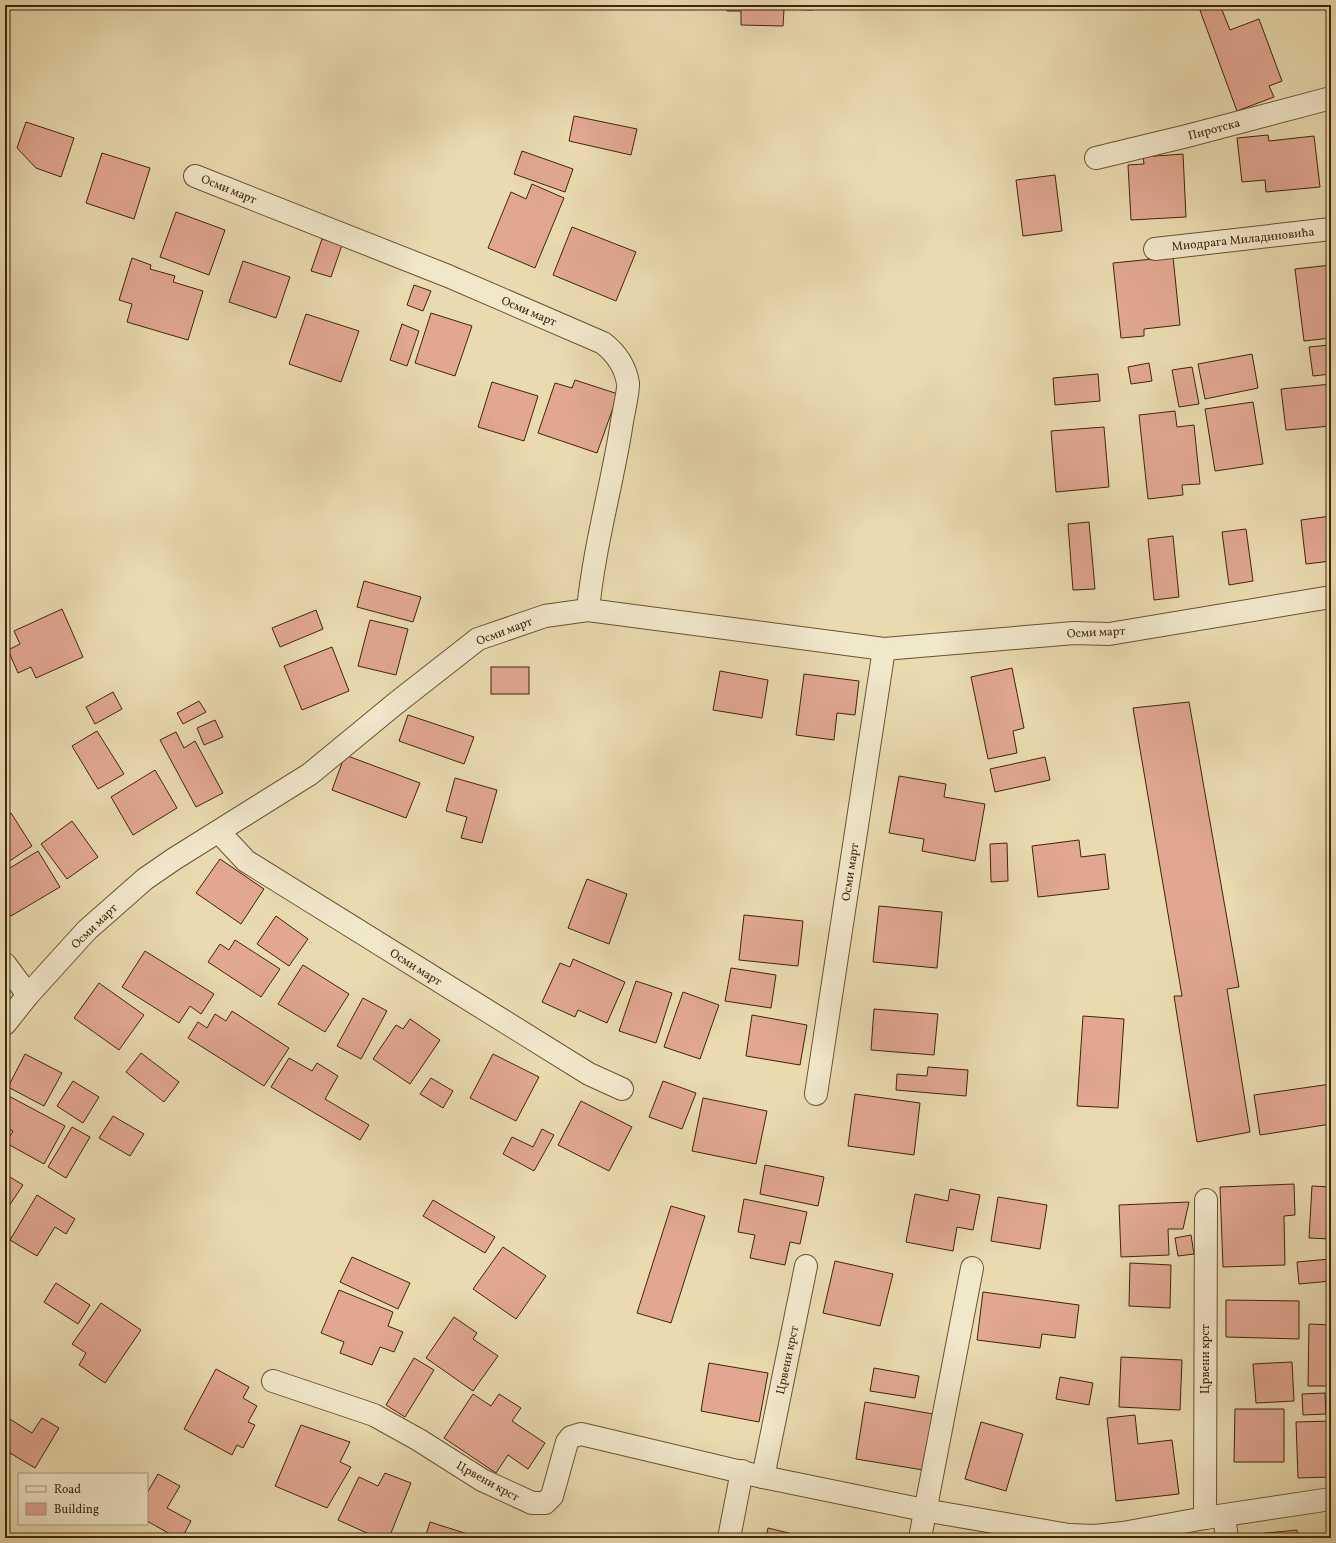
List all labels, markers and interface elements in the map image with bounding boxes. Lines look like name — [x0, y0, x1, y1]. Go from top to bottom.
street label: Пиротска — [1187, 115, 1242, 145]
street label: Осми март — [198, 172, 259, 208]
street label: Миодрага Миладиновића — [1171, 225, 1315, 255]
street label: Осми март — [498, 293, 559, 331]
street label: Осми март — [474, 614, 535, 650]
street label: Осми март — [1066, 623, 1126, 643]
street label: Осми март — [838, 842, 863, 902]
street label: Осми март — [68, 901, 121, 953]
street label: Осми март — [386, 946, 445, 990]
street label: Црвени крст — [773, 1324, 803, 1396]
street label: Црвени крст — [1198, 1324, 1214, 1394]
street label: Црвени крст — [453, 1458, 522, 1506]
legend — [18, 1473, 148, 1525]
text: Road — [54, 1482, 81, 1498]
text: Building — [54, 1502, 99, 1518]

